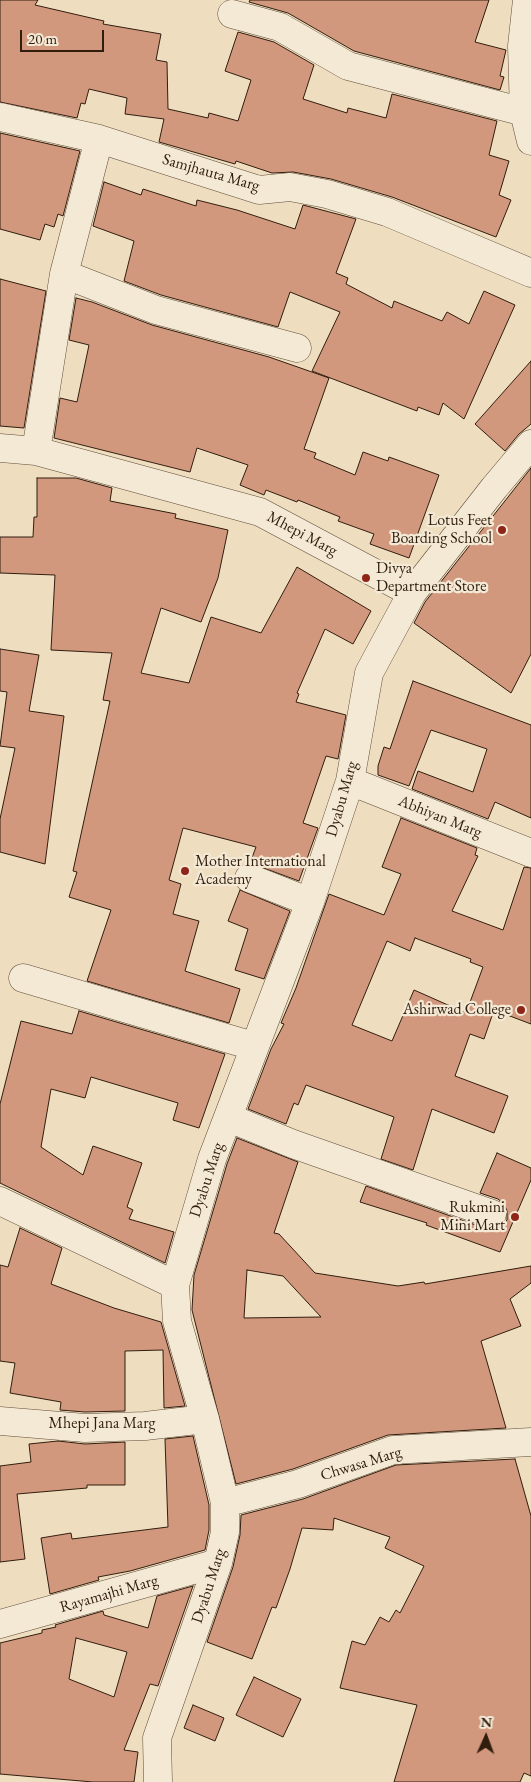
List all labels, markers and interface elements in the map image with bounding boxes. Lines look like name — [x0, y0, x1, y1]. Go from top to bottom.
scale bar — [22, 20, 106, 52]
text: 20 m — [28, 29, 57, 48]
street label: Samjhauta Marg — [160, 150, 262, 196]
street label: Mhepi Marg — [263, 507, 341, 561]
place label: Lotus Feet Boarding School — [391, 511, 492, 549]
marker: Lotus Feet Boarding School — [496, 524, 508, 536]
place label: Divya Department Store — [376, 559, 486, 597]
marker: Divya Department Store — [360, 572, 372, 584]
street label: Dyabu Marg — [322, 759, 362, 839]
street label: Abhiyan Marg — [395, 791, 485, 843]
place label: Mother International Academy — [195, 852, 326, 890]
marker: Mother International Academy — [179, 865, 191, 877]
place label: Ashirwad College — [403, 1000, 511, 1020]
marker: Ashirwad College — [515, 1004, 527, 1016]
street label: Dyabu Marg — [186, 1140, 228, 1220]
place label: Rukmini Mini Mart — [440, 1198, 505, 1236]
marker: Rukmini Mini Mart — [509, 1211, 521, 1223]
street label: Mhepi Jana Marg — [49, 1414, 155, 1434]
street label: Chwasa Marg — [318, 1443, 404, 1485]
street label: Dyabu Marg — [188, 1546, 230, 1626]
street label: Rayamajhi Marg — [58, 1571, 160, 1617]
north arrow — [461, 1712, 511, 1762]
text: N — [481, 1713, 492, 1731]

